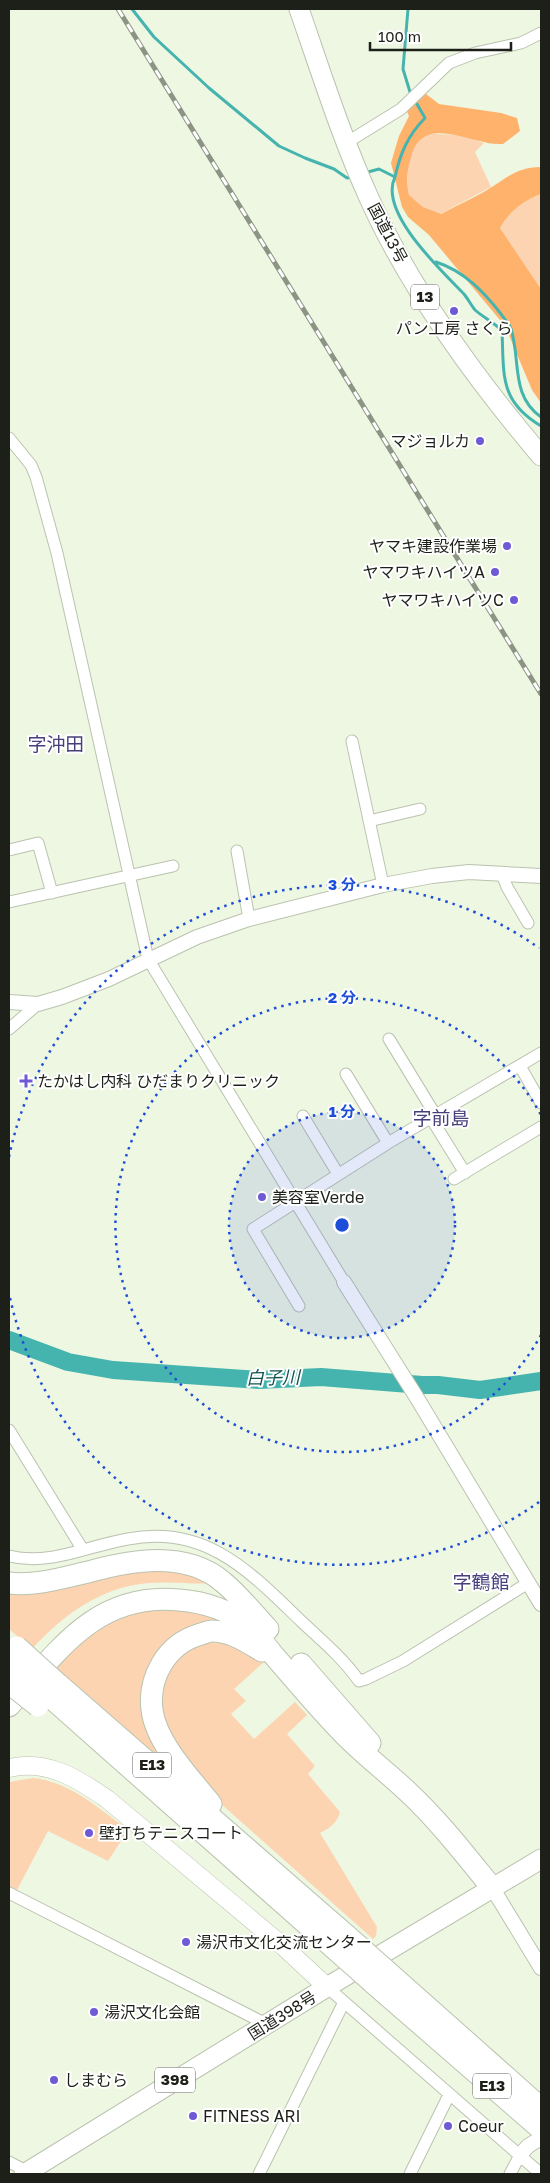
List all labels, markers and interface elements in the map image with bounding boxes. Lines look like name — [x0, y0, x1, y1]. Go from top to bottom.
scale bar — [370, 20, 511, 52]
text: 100 m — [378, 27, 421, 45]
street label: 国道13号 — [364, 200, 412, 266]
road number: 13 — [411, 284, 439, 310]
marker: パン工房 さくら — [448, 305, 460, 317]
place label: パン工房 さくら — [396, 318, 512, 338]
place label: マジョルカ — [390, 431, 470, 451]
marker: マジョルカ — [474, 435, 486, 447]
place label: ヤマキ建設作業場 — [369, 536, 497, 556]
marker: ヤマキ建設作業場 — [501, 540, 513, 552]
place label: ヤマワキハイツA — [363, 562, 485, 582]
marker: ヤマワキハイツA — [489, 566, 501, 578]
place label: ヤマワキハイツC — [381, 590, 504, 610]
marker: ヤマワキハイツC — [508, 594, 520, 606]
district label: 字沖田 — [27, 732, 85, 755]
text: 3 分 — [328, 875, 356, 893]
text: 2 分 — [328, 988, 356, 1006]
place label: たかはし内科 ひだまりクリニック — [37, 1071, 280, 1091]
marker: たかはし内科 ひだまりクリニック — [19, 1074, 33, 1088]
text: 1 分 — [329, 1102, 355, 1120]
district label: 字前島 — [412, 1106, 470, 1129]
place label: 美容室Verde — [272, 1187, 364, 1207]
marker: 美容室Verde — [256, 1191, 268, 1203]
centre of rings — [333, 1216, 351, 1234]
water label: 白子川 — [246, 1365, 302, 1388]
district label: 字鶴館 — [452, 1570, 510, 1593]
road number: E13 — [133, 1752, 171, 1778]
place label: 壁打ちテニスコート — [99, 1823, 243, 1843]
marker: 壁打ちテニスコート — [83, 1827, 95, 1839]
place label: 湯沢市文化交流センター — [196, 1932, 372, 1952]
marker: 湯沢市文化交流センター — [180, 1936, 192, 1948]
street label: 国道398号 — [244, 1986, 320, 2044]
place label: 湯沢文化会館 — [104, 2002, 200, 2022]
marker: 湯沢文化会館 — [88, 2006, 100, 2018]
road number: 398 — [155, 2068, 195, 2092]
place label: しまむら — [64, 2070, 128, 2090]
marker: しまむら — [48, 2074, 60, 2086]
road number: E13 — [473, 2074, 511, 2098]
place label: FITNESS ARI — [203, 2106, 301, 2126]
marker: FITNESS ARI — [187, 2110, 199, 2122]
place label: Coeur — [458, 2116, 504, 2136]
marker: Coeur — [442, 2120, 454, 2132]

